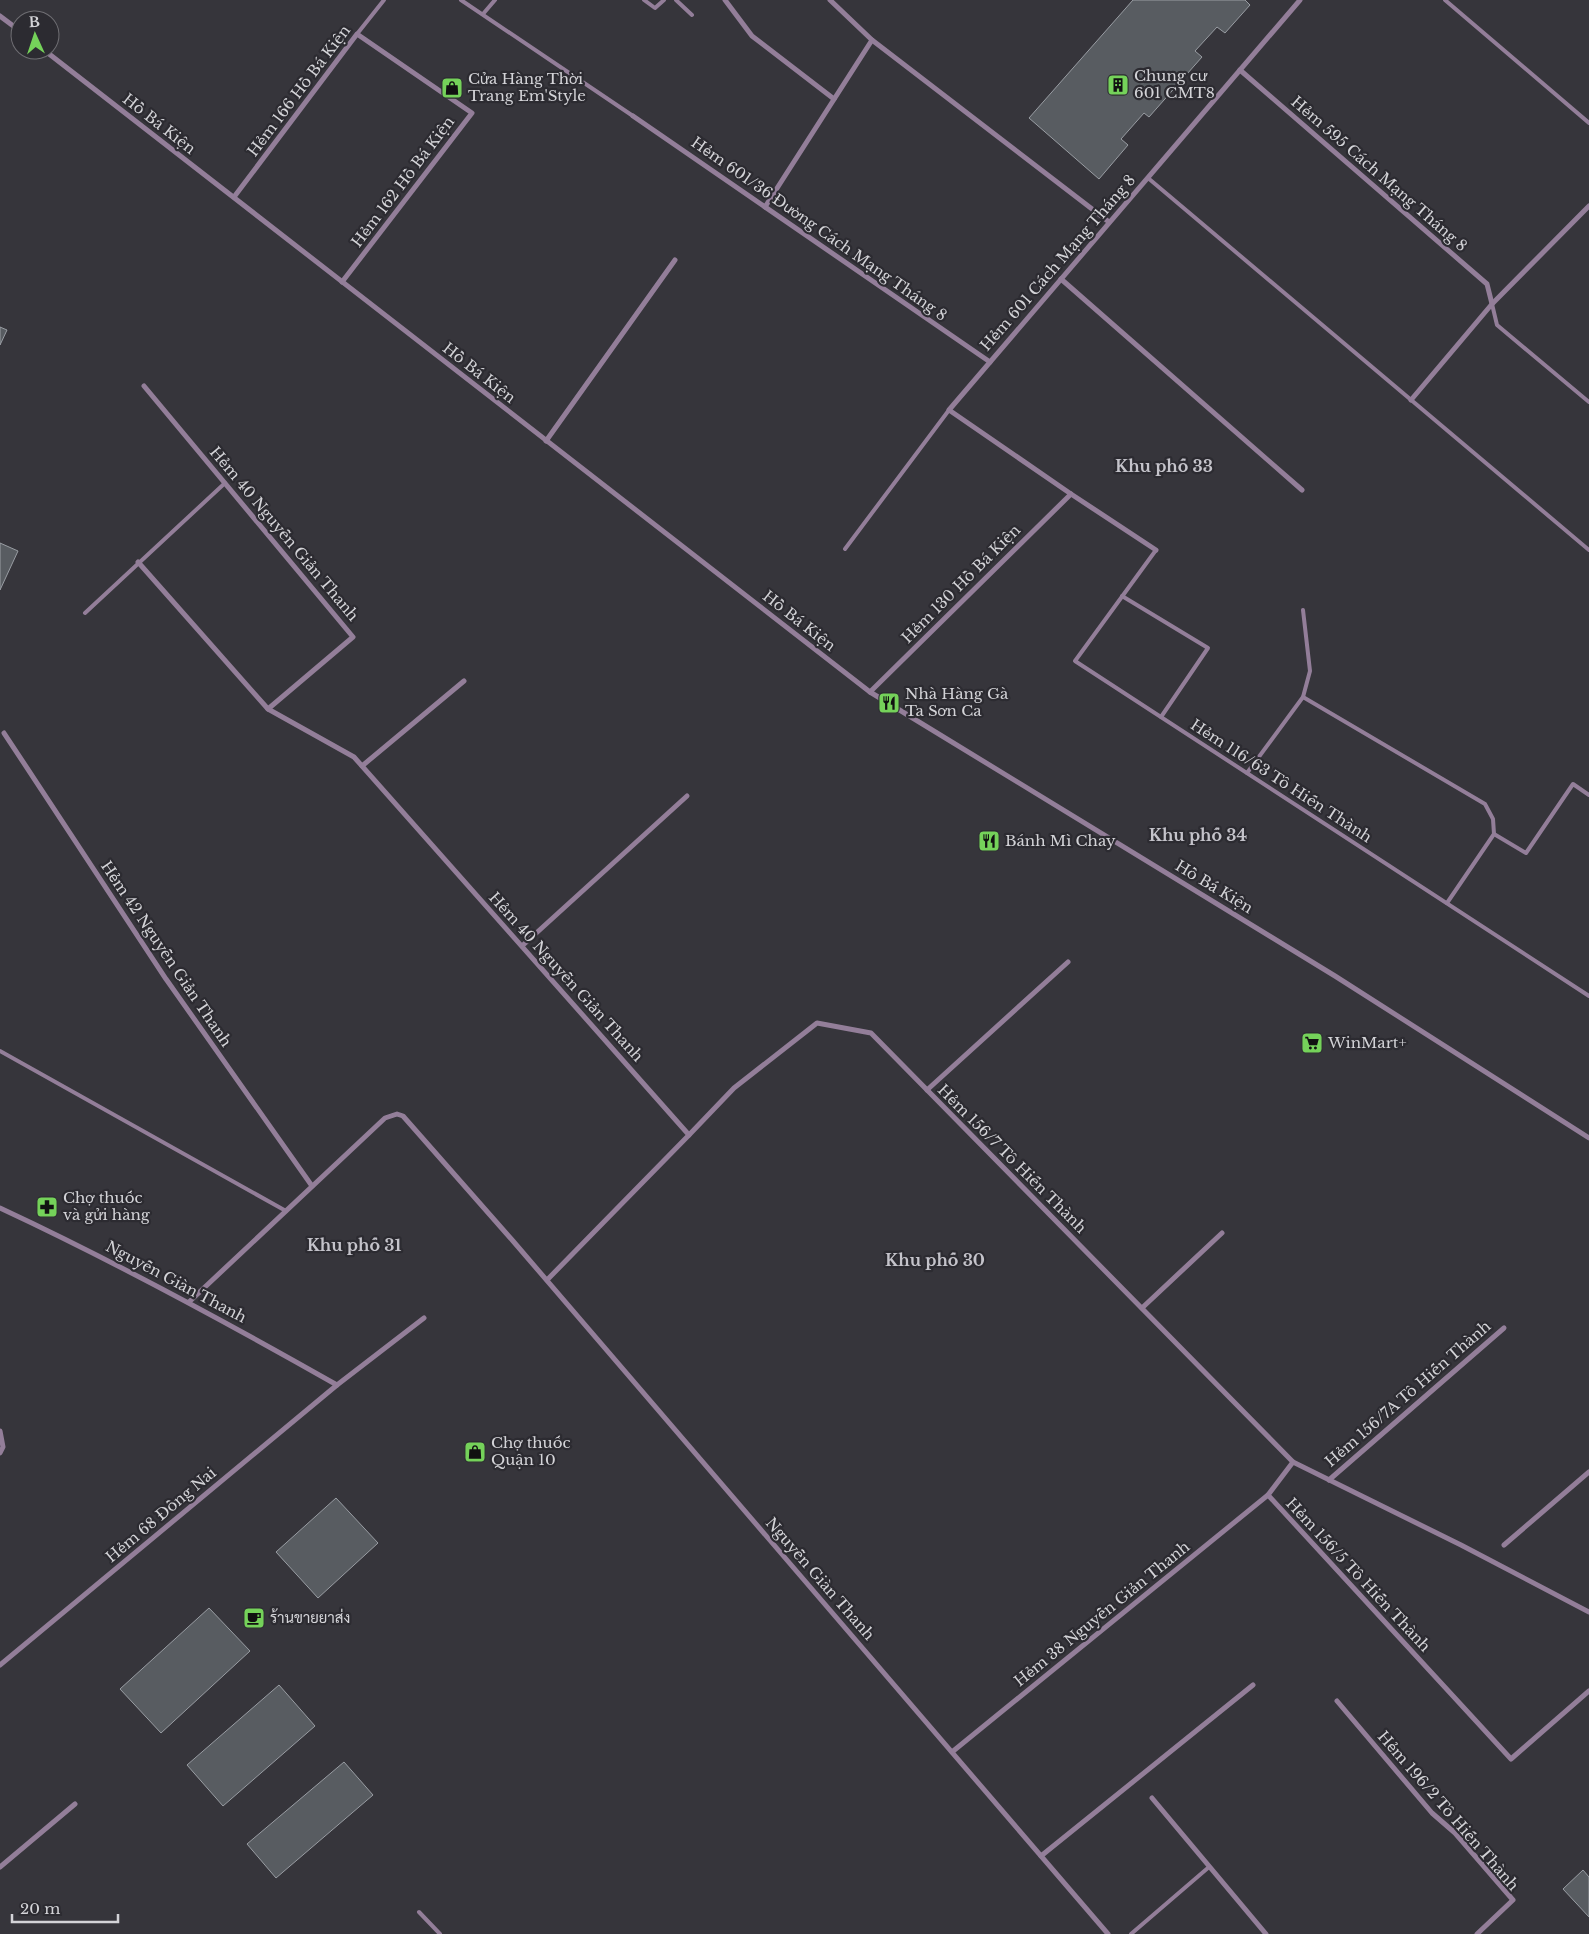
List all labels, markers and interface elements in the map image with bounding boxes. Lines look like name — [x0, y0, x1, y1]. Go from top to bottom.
north arrow — [10, 10, 60, 60]
text: B — [28, 13, 40, 31]
street label: Hẻm 166 Hồ Bá Kiện — [243, 21, 354, 160]
place label: Chung cư 601 CMT8 — [1134, 66, 1215, 102]
place label: Cửa Hàng Thời Trang Em'Style — [468, 69, 586, 105]
building icon: Chung cư 601 CMT8 — [1106, 73, 1130, 97]
shop icon: Cửa Hàng Thời Trang Em'Style — [440, 76, 464, 100]
street label: Hồ Bá Kiện — [119, 89, 200, 158]
street label: Hẻm 595 Cách Mạng Tháng 8 — [1287, 92, 1471, 255]
street label: Hẻm 162 Hồ Bá Kiện — [347, 112, 458, 251]
street label: Hẻm 601/36 Đường Cách Mạng Tháng 8 — [688, 133, 951, 325]
street label: Hẻm 601 Cách Mạng Tháng 8 — [976, 171, 1139, 355]
street label: Hồ Bá Kiện — [439, 338, 520, 407]
street label: Hẻm 40 Nguyễn Giản Thanh — [206, 443, 363, 625]
district label: Khu phố 33 — [1115, 456, 1213, 476]
street label: Hẻm 130 Hồ Bá Kiện — [897, 520, 1024, 647]
street label: Hồ Bá Kiện — [759, 586, 840, 655]
place label: Nhà Hàng Gà Ta Sơn Ca — [905, 684, 1009, 720]
restaurant icon: Nhà Hàng Gà Ta Sơn Ca — [877, 691, 901, 715]
street label: Hẻm 116/63 Tô Hiến Thành — [1187, 715, 1375, 846]
district label: Khu phố 34 — [1149, 825, 1247, 845]
restaurant icon: Bánh Mì Chay — [977, 829, 1001, 853]
place label: Bánh Mì Chay — [1005, 831, 1116, 850]
street label: Hồ Bá Kiện — [1172, 856, 1257, 917]
street label: Hẻm 42 Nguyễn Giản Thanh — [97, 857, 236, 1050]
street label: Hẻm 40 Nguyễn Giản Thanh — [485, 888, 648, 1065]
supermarket icon: WinMart+ — [1300, 1031, 1324, 1055]
place label: WinMart+ — [1327, 1033, 1407, 1052]
street label: Hẻm 156/7 Tô Hiến Thành — [934, 1080, 1091, 1237]
place label: Chợ thuốc và gửi hàng — [63, 1188, 151, 1224]
pharmacy icon: Chợ thuốc và gửi hàng — [35, 1195, 59, 1219]
district label: Khu phố 31 — [307, 1235, 401, 1255]
street label: Nguyễn Giàn Thanh — [103, 1236, 250, 1327]
district label: Khu phố 30 — [885, 1250, 985, 1270]
street label: Hẻm 156/7A Tô Hiến Thành — [1321, 1317, 1494, 1471]
place label: Chợ thuốc Quận 10 — [491, 1433, 571, 1469]
shop icon: Chợ thuốc Quận 10 — [463, 1440, 487, 1464]
street label: Hẻm 68 Đồng Nai — [102, 1463, 220, 1566]
street label: Hẻm 156/5 Tô Hiến Thành — [1282, 1494, 1435, 1656]
street label: Nguyễn Giàn Thanh — [762, 1513, 879, 1644]
street label: Hẻm 38 Nguyễn Giản Thanh — [1010, 1537, 1193, 1690]
cafe icon: ร้านขายยาส่ง — [242, 1606, 266, 1630]
place label: ร้านขายยาส่ง — [270, 1608, 350, 1627]
street label: Hẻm 196/2 Tô Hiến Thành — [1374, 1727, 1523, 1894]
scale bar — [12, 1892, 119, 1924]
text: 20 m — [20, 1899, 60, 1918]

